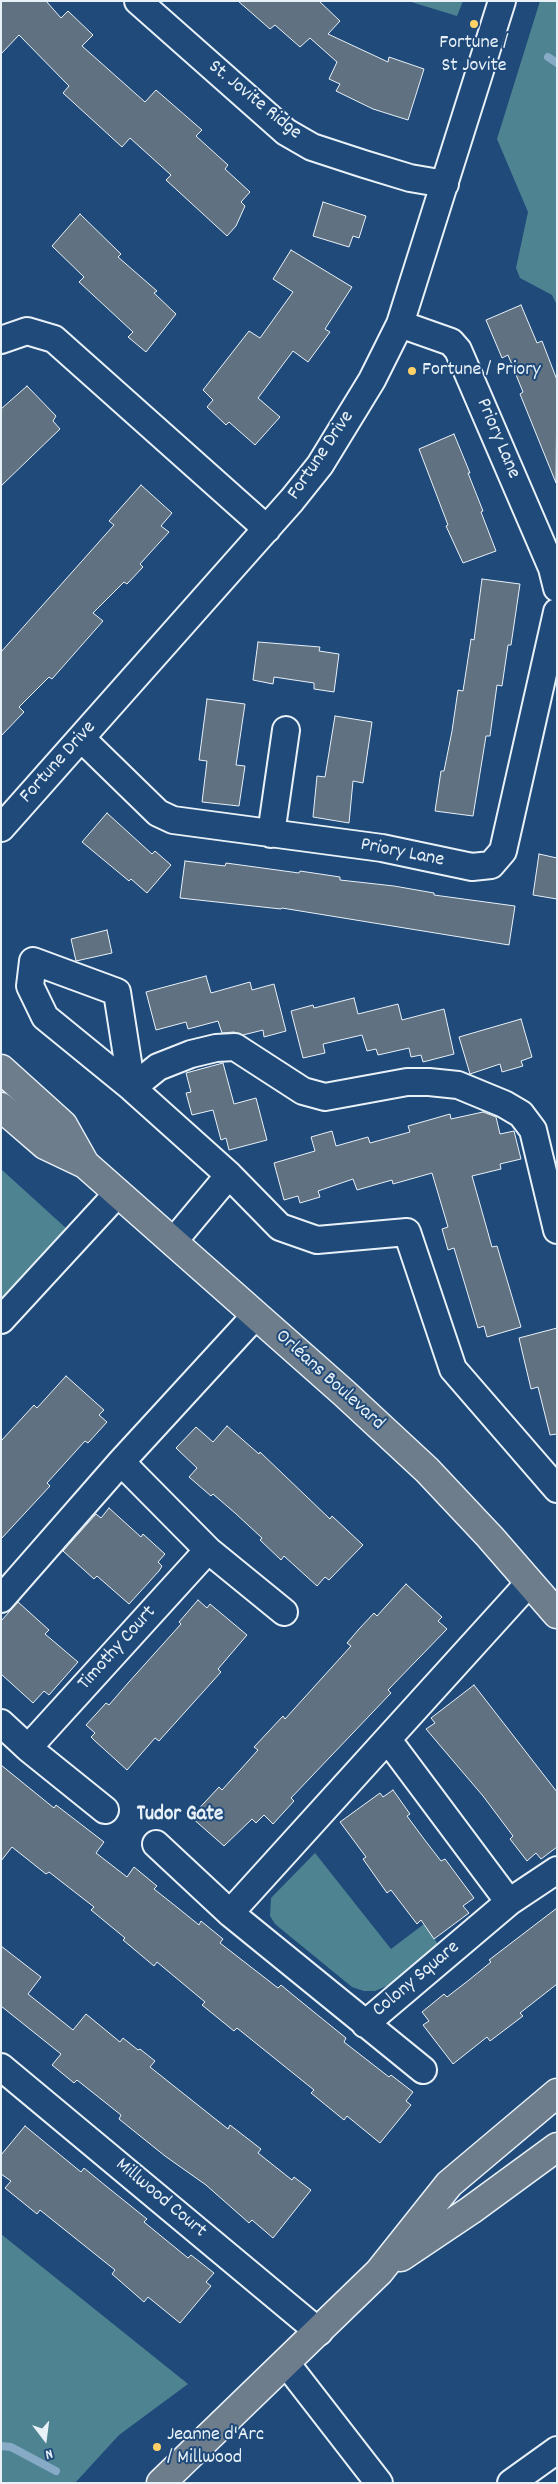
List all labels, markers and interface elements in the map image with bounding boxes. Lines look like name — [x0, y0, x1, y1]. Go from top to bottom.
marker: Fortune / St Jovite — [468, 18, 480, 30]
place label: Fortune / St Jovite — [439, 32, 509, 79]
street label: St. Jovite Ridge — [202, 56, 306, 146]
place label: Fortune / Priory — [422, 359, 541, 383]
marker: Fortune / Priory — [406, 365, 418, 377]
street label: Priory Lane — [469, 395, 525, 483]
street label: Fortune Drive — [283, 407, 361, 505]
street label: Fortune Drive — [16, 717, 102, 809]
street label: Priory Lane — [358, 834, 446, 874]
street label: Orléans Boulevard — [269, 1326, 389, 1436]
street label: Timothy Court — [74, 1602, 162, 1696]
district label: Tudor Gate — [137, 1803, 223, 1829]
street label: Colony Square — [369, 1937, 465, 2023]
street label: Millwood Court — [109, 2154, 211, 2244]
north arrow — [20, 2414, 70, 2464]
place label: Jeanne d'Arc / Millwood — [167, 2424, 264, 2471]
marker: Jeanne d'Arc / Millwood — [151, 2441, 163, 2453]
text: N — [43, 2443, 55, 2464]

